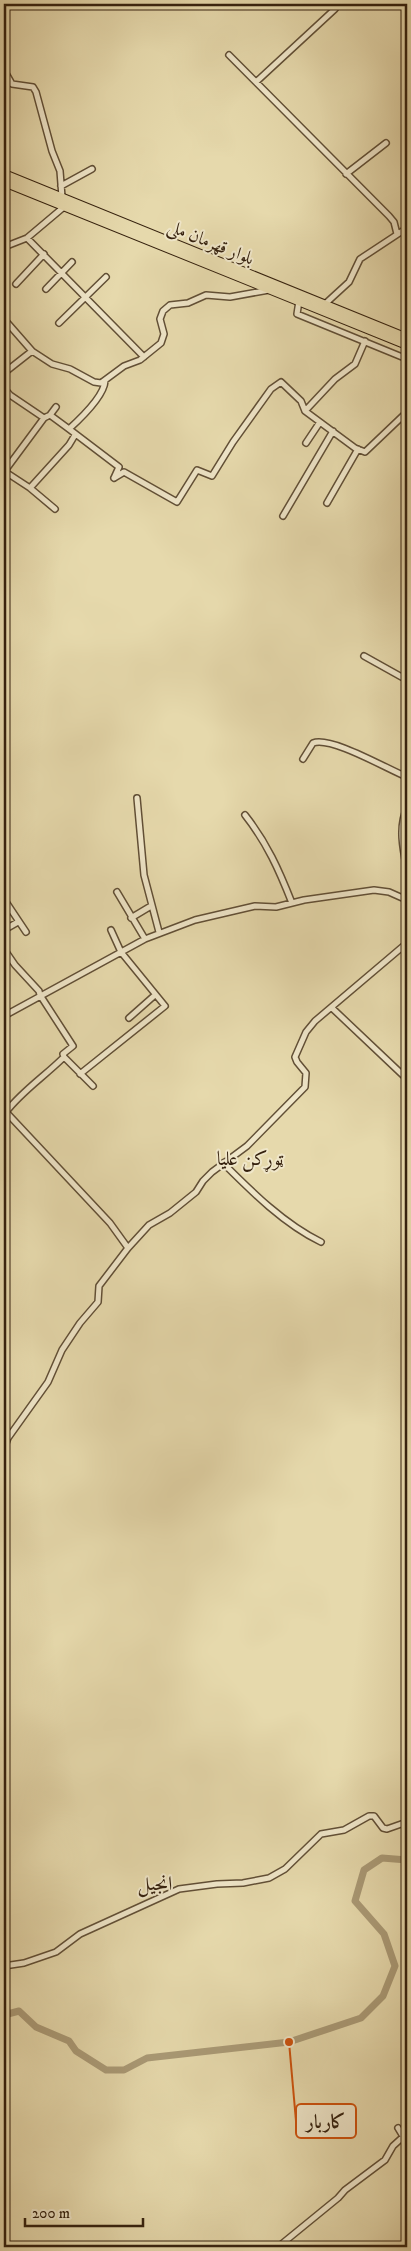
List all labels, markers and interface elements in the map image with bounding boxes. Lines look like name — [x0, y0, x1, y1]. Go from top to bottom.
street label: بلوار قهرمان ملی — [164, 216, 257, 271]
district label: ټوړکن علیا — [217, 1147, 284, 1172]
district label: انجيل — [138, 1872, 172, 1898]
callout: کاربار — [296, 2104, 356, 2138]
text: کاربار — [304, 2111, 346, 2134]
scale bar — [25, 2196, 142, 2228]
text: 200 m — [32, 2204, 70, 2223]

